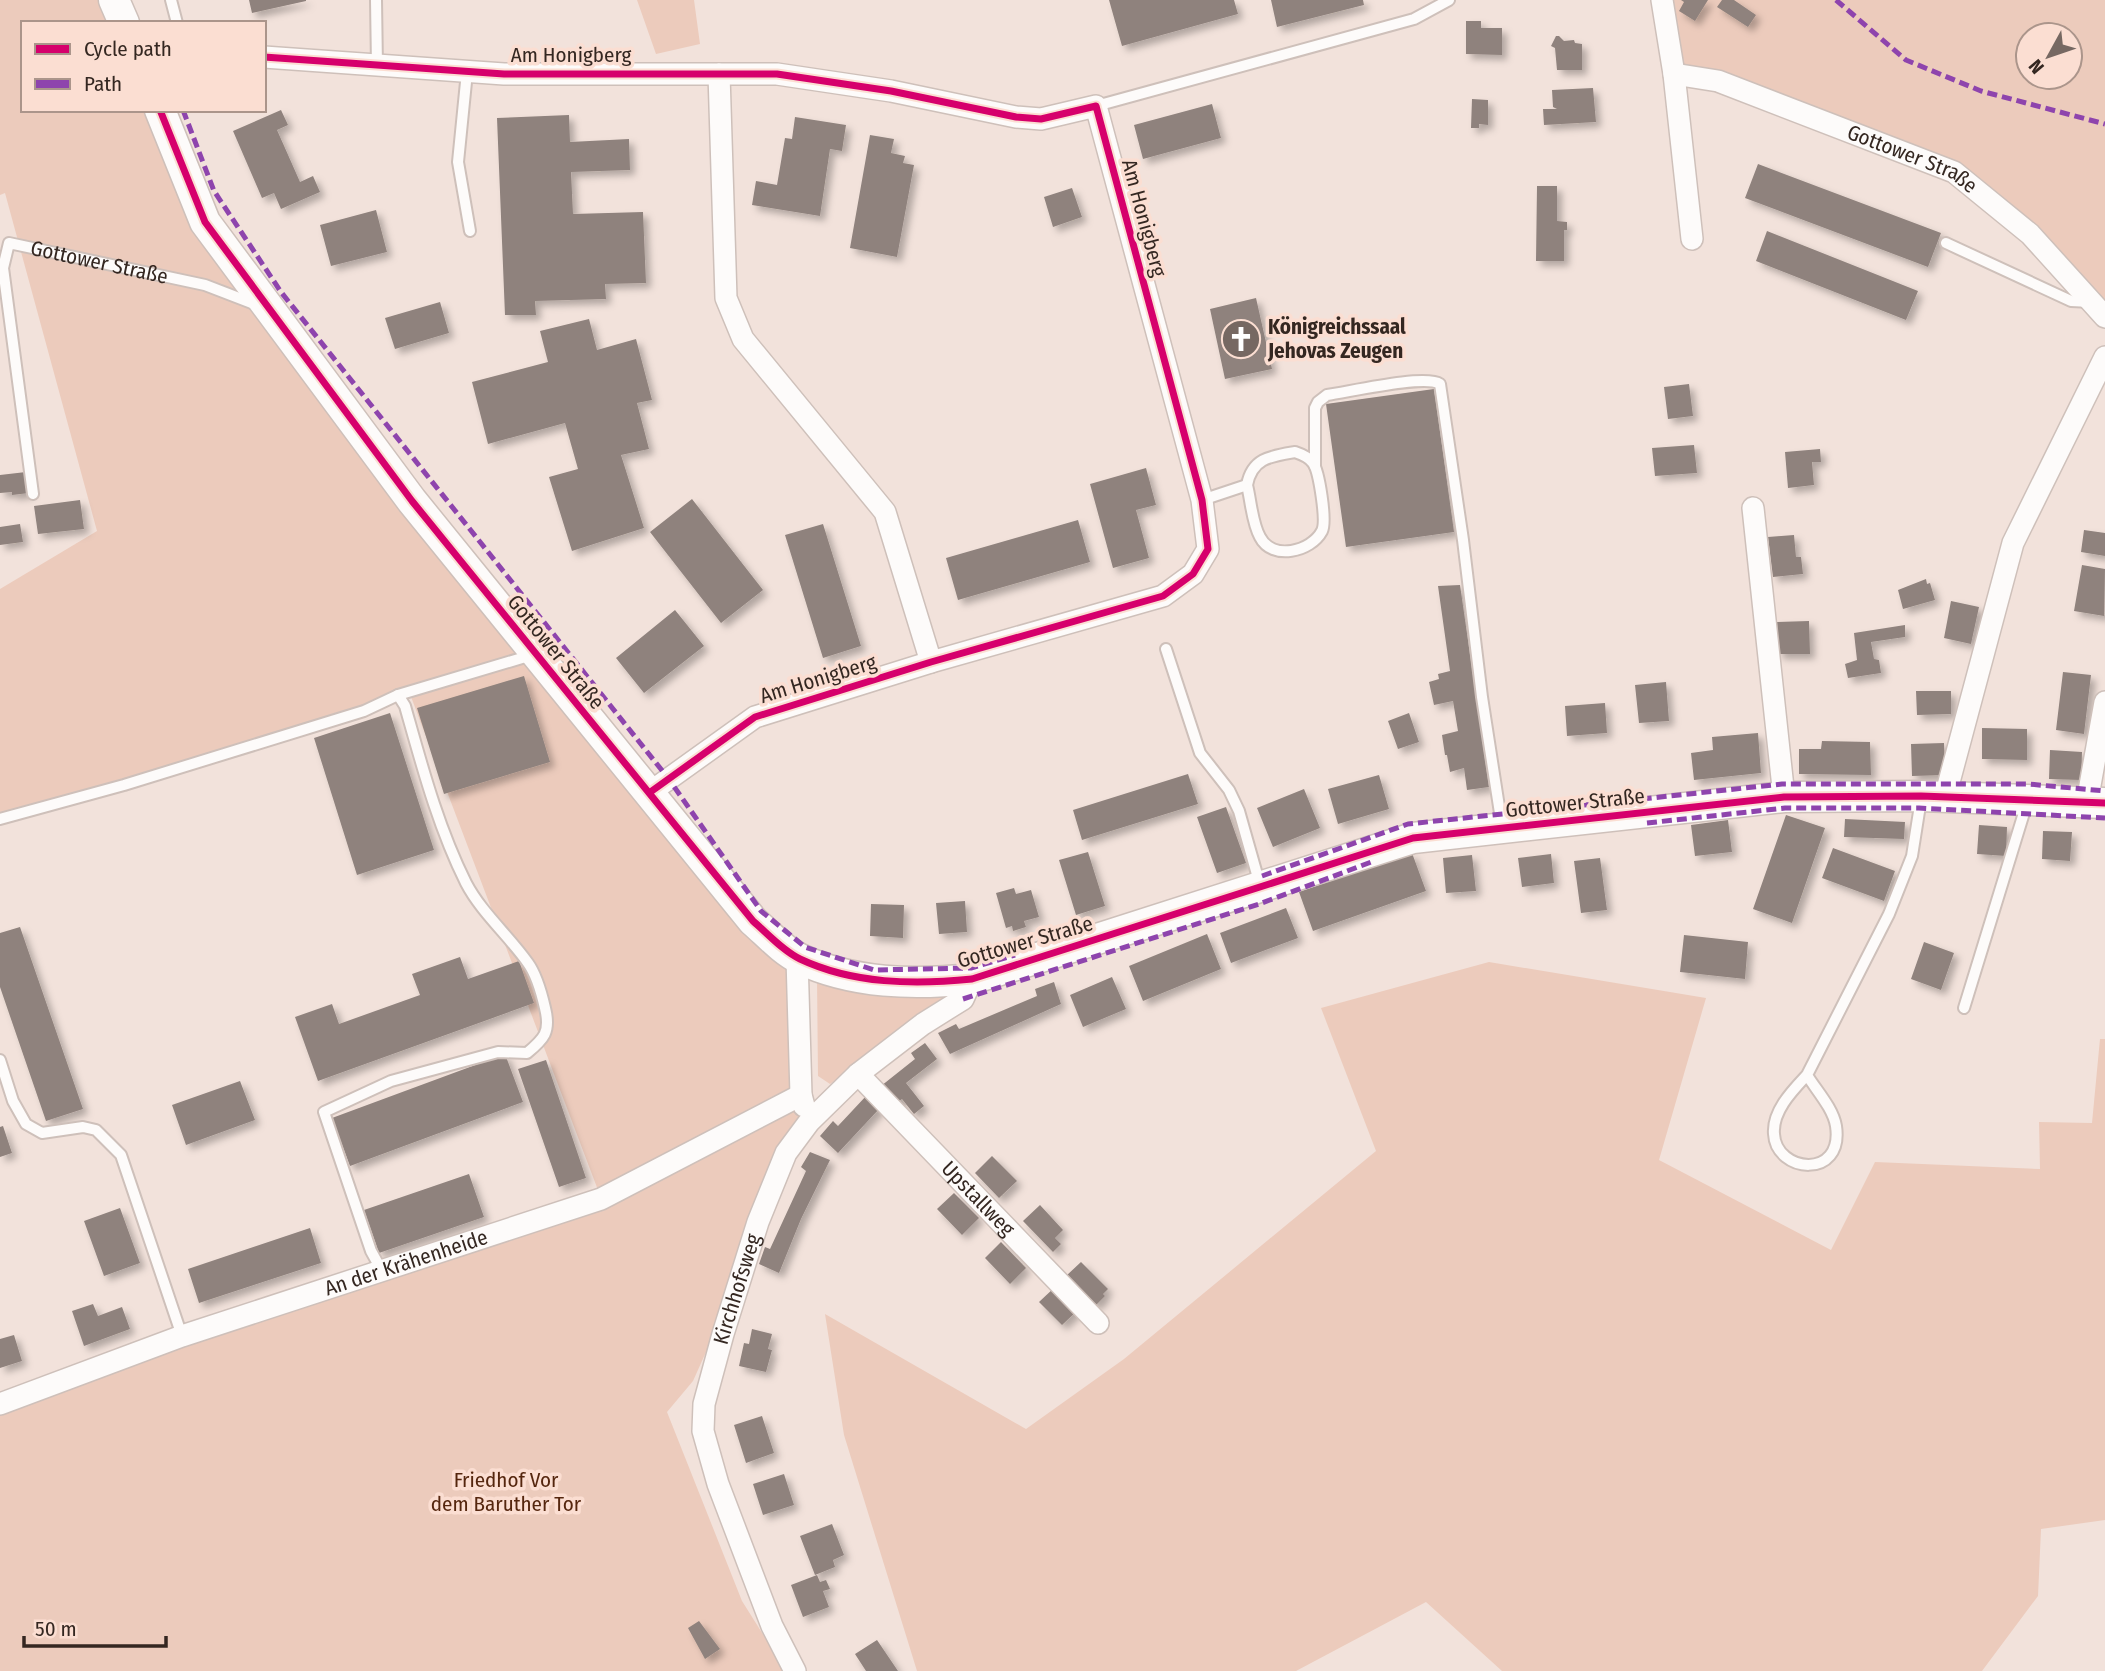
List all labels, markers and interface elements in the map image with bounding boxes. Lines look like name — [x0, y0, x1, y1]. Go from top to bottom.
legend — [21, 21, 266, 112]
north arrow — [2014, 21, 2084, 91]
text: Cycle path — [84, 36, 172, 62]
street label: Am Honigberg — [511, 42, 631, 68]
text: N — [2024, 55, 2049, 78]
text: Path — [84, 71, 122, 97]
street label: Gottower Straße — [1843, 119, 1983, 199]
street label: Am Honigberg — [1116, 156, 1172, 280]
street label: Gottower Straße — [28, 235, 170, 290]
place label: Königreichssaal Jehovas Zeugen — [1267, 314, 1406, 364]
church icon: Königreichssaal Jehovas Zeugen — [1220, 318, 1262, 360]
street label: Gottower Straße — [502, 589, 610, 715]
street label: Am Honigberg — [757, 649, 880, 709]
street label: Gottower Straße — [1504, 783, 1646, 823]
street label: Gottower Straße — [954, 910, 1096, 974]
street label: Upstallweg — [936, 1156, 1020, 1242]
street label: An der Krähenheide — [321, 1224, 491, 1302]
street label: Kirchhofsweg — [708, 1231, 767, 1347]
park label: Friedhof Vor dem Baruther Tor — [431, 1467, 582, 1517]
scale bar — [24, 1604, 166, 1648]
text: 50 m — [35, 1616, 77, 1642]

